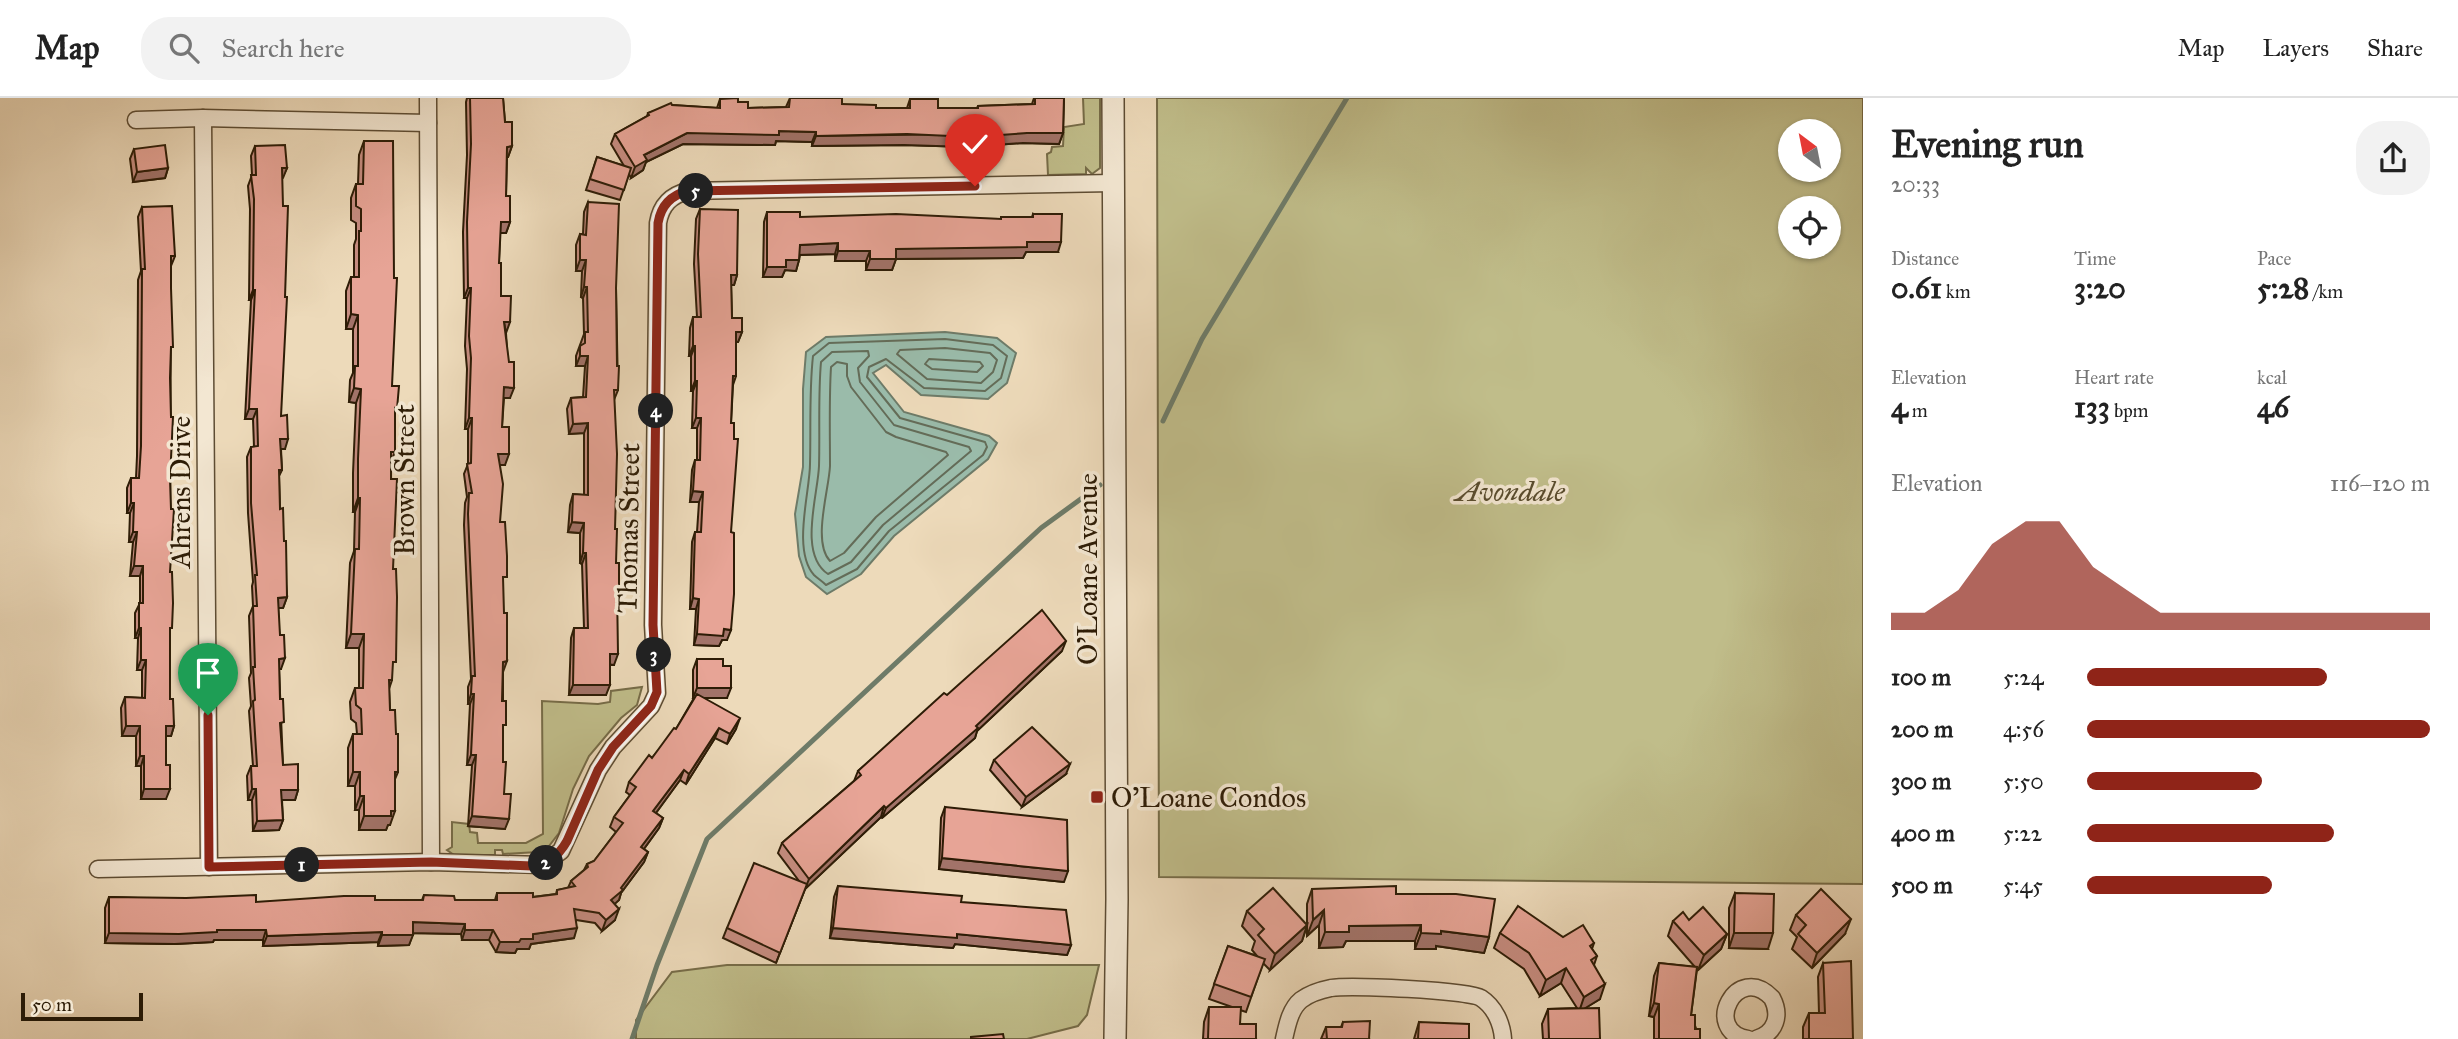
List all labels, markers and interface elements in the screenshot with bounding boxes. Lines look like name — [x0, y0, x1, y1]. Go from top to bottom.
search box — [141, 17, 631, 80]
text: Map — [35, 28, 99, 68]
icon: search — [165, 29, 203, 67]
text: Search here — [221, 32, 345, 64]
text: Map — [2178, 33, 2225, 63]
text: Layers — [2263, 33, 2329, 63]
text: Share — [2367, 33, 2423, 63]
pin — [945, 114, 1005, 186]
north arrow — [1778, 119, 1841, 182]
map controls — [1778, 119, 1841, 259]
text: Evening run — [1891, 121, 2084, 167]
button: share — [2356, 121, 2430, 195]
icon: check — [956, 125, 994, 163]
text: 20:33 — [1891, 170, 1940, 198]
pin: 5 — [678, 174, 714, 208]
text: 5 — [691, 179, 700, 202]
button: locate — [1778, 196, 1841, 259]
text: Distance — [1891, 247, 1959, 270]
text: Time — [2074, 247, 2116, 270]
text: Pace — [2257, 247, 2291, 270]
text: 0.61 — [1891, 270, 1942, 306]
text: 3:20 — [2074, 270, 2126, 306]
text: 5:28 — [2257, 270, 2309, 306]
text: km — [1942, 280, 1971, 303]
text: /km — [2309, 280, 2343, 303]
text: Elevation — [1891, 366, 1966, 389]
text: Heart rate — [2074, 366, 2154, 389]
text: kcal — [2257, 366, 2287, 389]
text: 4 — [1891, 389, 1908, 425]
text: 133 — [2074, 389, 2110, 425]
text: 46 — [2257, 389, 2289, 425]
pin: 4 — [638, 394, 674, 428]
text: 4 — [650, 399, 661, 422]
text: m — [1908, 399, 1928, 422]
text: bpm — [2110, 399, 2149, 422]
street label: Brown Street — [387, 404, 422, 556]
street label: Ahrens Drive — [163, 416, 198, 569]
street label: Thomas Street — [610, 443, 647, 613]
text: Elevation — [1891, 469, 1982, 497]
text: 116–120 m — [2330, 469, 2430, 497]
street label: O'Loane Avenue — [1070, 473, 1105, 665]
park label: Avondale — [1452, 474, 1565, 509]
pin: 3 — [636, 638, 672, 672]
pin — [178, 643, 238, 715]
text: 3 — [650, 643, 657, 666]
icon: arrive — [189, 654, 227, 692]
text: 100 m — [1891, 663, 1951, 691]
text: 5:24 — [2003, 663, 2044, 691]
text: 200 m — [1891, 715, 1953, 743]
text: 4:56 — [2003, 715, 2044, 743]
text: 300 m — [1891, 767, 1951, 795]
text: 5:50 — [2003, 767, 2044, 795]
place label: O'Loane Condos — [1111, 780, 1306, 815]
marker: O'Loane Condos — [1089, 789, 1105, 805]
text: 400 m — [1891, 819, 1955, 847]
text: 5:22 — [2003, 819, 2042, 847]
pin: 2 — [528, 846, 564, 880]
pin: 1 — [284, 848, 320, 882]
text: 2 — [541, 851, 550, 874]
text: 1 — [298, 853, 305, 876]
text: 500 m — [1891, 871, 1953, 899]
text: 5:45 — [2003, 871, 2043, 899]
scale bar — [21, 990, 144, 1022]
text: 50 m — [32, 993, 72, 1016]

